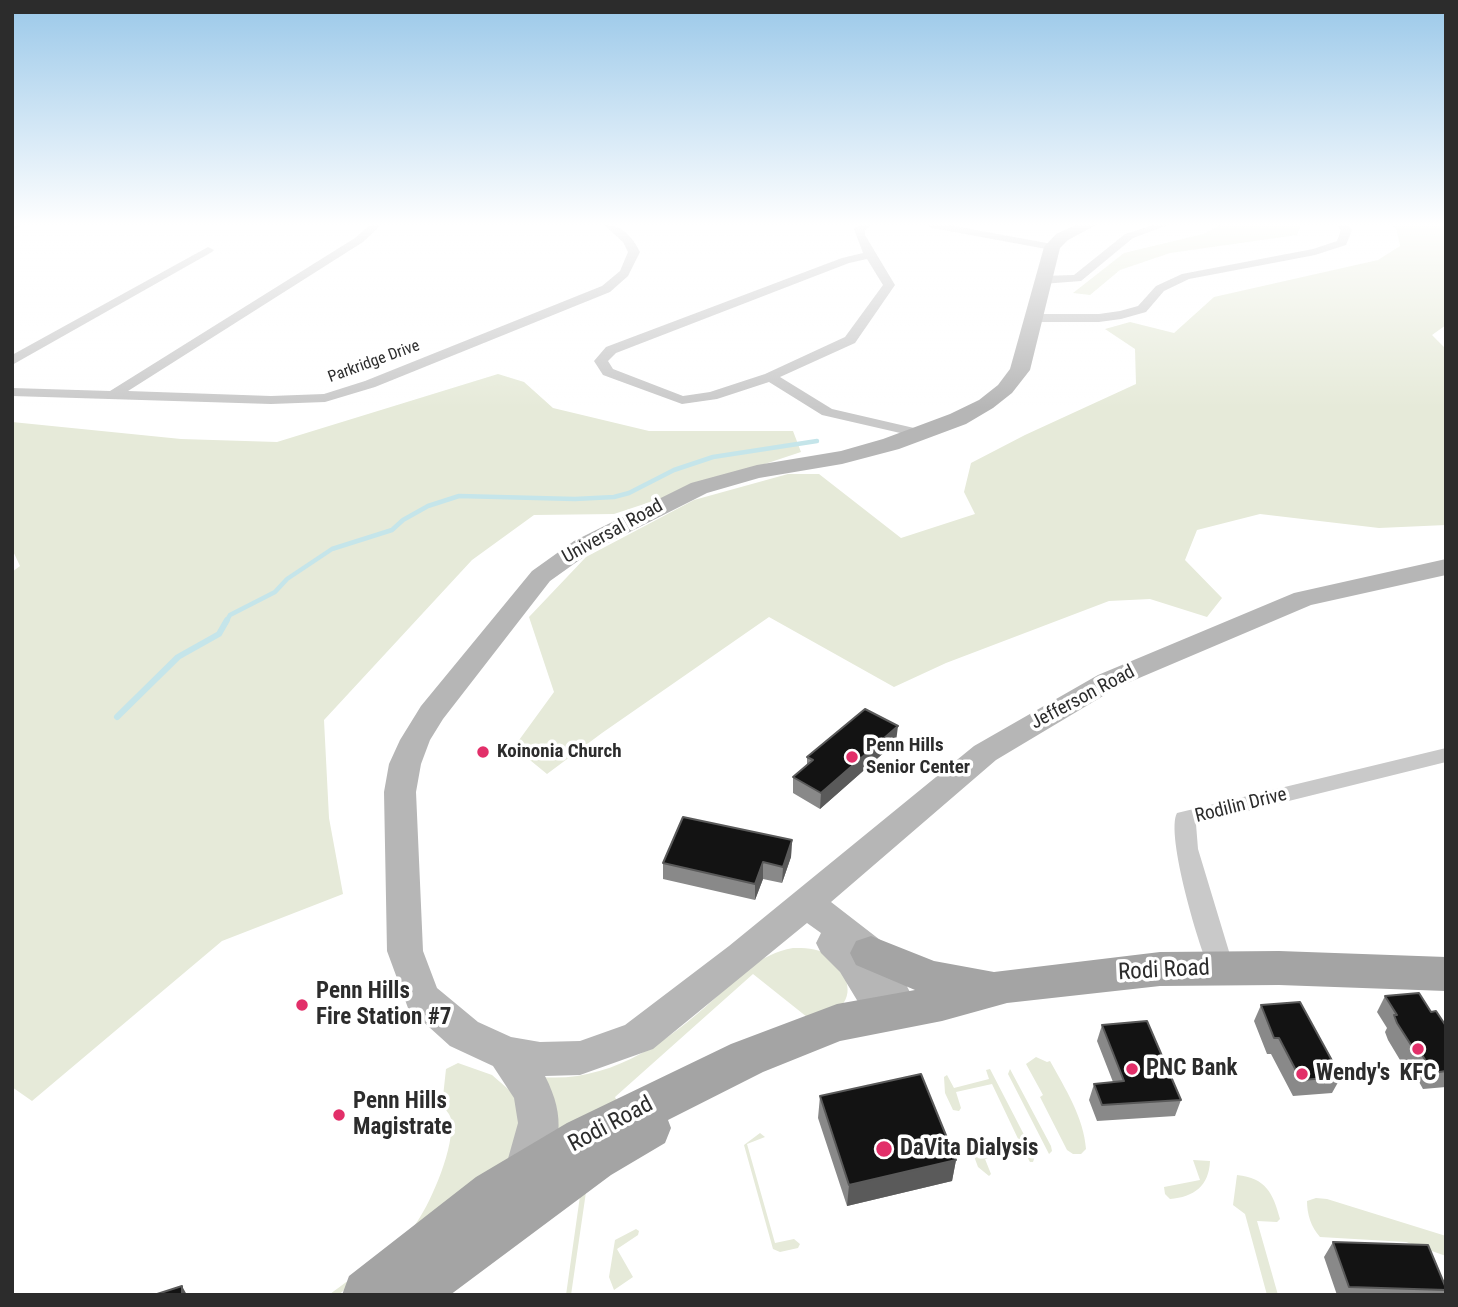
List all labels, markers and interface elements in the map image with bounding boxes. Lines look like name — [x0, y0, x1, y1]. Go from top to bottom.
street label: Parkridge Drive — [326, 337, 422, 387]
street label: Universal Road — [559, 495, 667, 569]
street label: Jefferson Road — [1027, 661, 1139, 735]
place label: Penn Hills Senior Center — [866, 735, 970, 779]
place label: Koinonia Church — [497, 741, 622, 763]
marker: Koinonia Church — [475, 744, 491, 760]
marker: Penn Hills Senior Center — [844, 749, 860, 765]
street label: Rodilin Drive — [1193, 784, 1289, 828]
street label: Rodi Road — [1117, 955, 1211, 987]
place label: Penn Hills Fire Station #7 — [316, 978, 451, 1032]
marker: Penn Hills Fire Station #7 — [294, 997, 310, 1013]
marker: KFC — [1410, 1041, 1426, 1057]
place label: PNC Bank — [1146, 1055, 1238, 1083]
place label: Wendy's — [1316, 1060, 1390, 1088]
place label: KFC — [1400, 1060, 1436, 1088]
marker: PNC Bank — [1124, 1061, 1140, 1077]
marker: Wendy's — [1294, 1066, 1310, 1082]
place label: Penn Hills Magistrate — [353, 1088, 452, 1142]
street label: Rodi Road — [564, 1091, 658, 1159]
marker: Penn Hills Magistrate — [331, 1107, 347, 1123]
place label: DaVita Dialysis — [900, 1135, 1038, 1163]
marker: DaVita Dialysis — [874, 1139, 894, 1159]

